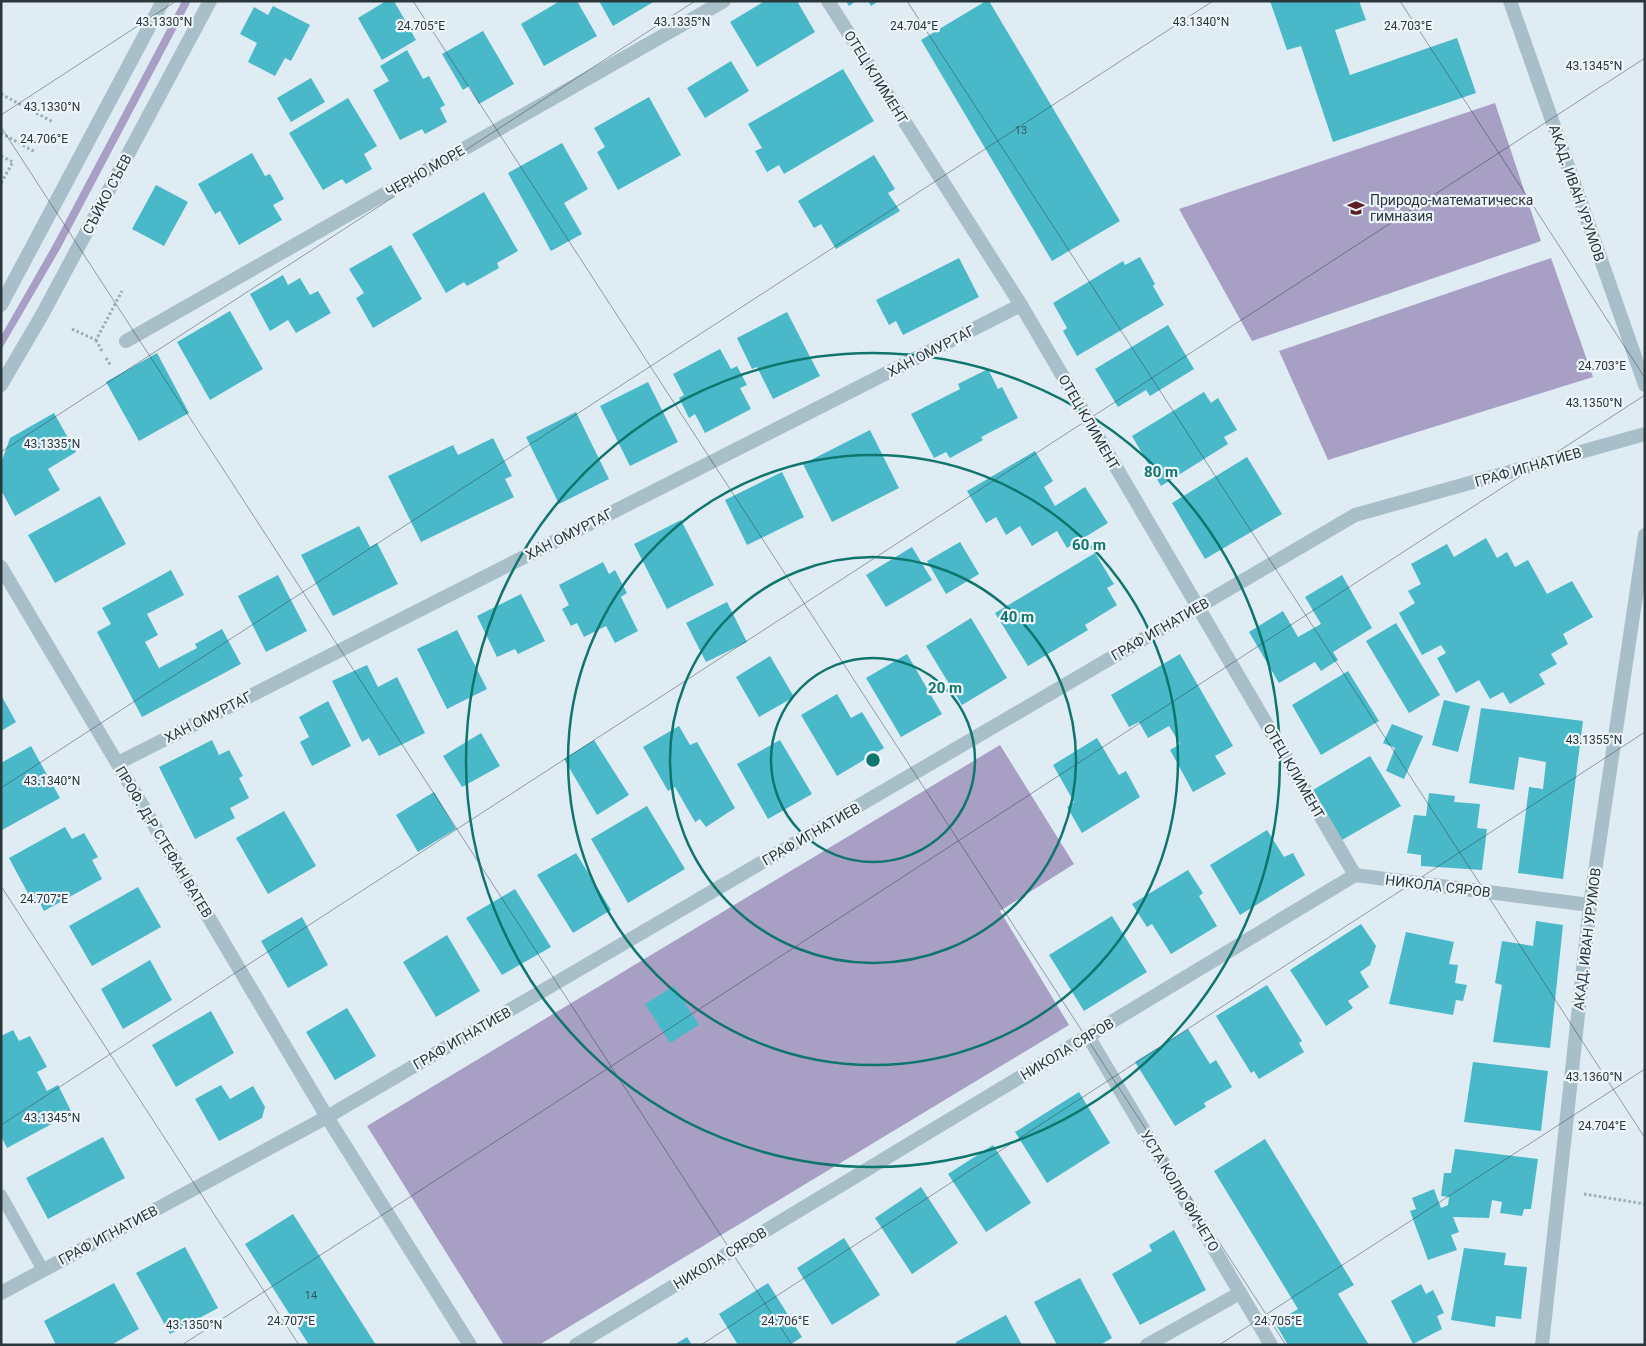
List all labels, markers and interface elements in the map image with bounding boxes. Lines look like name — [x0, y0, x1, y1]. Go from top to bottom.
text: 43.1330°N — [136, 15, 192, 29]
text: 43.1335°N — [654, 15, 710, 29]
text: 43.1340°N — [1173, 15, 1229, 29]
text: 24.705°E — [397, 19, 445, 33]
text: 24.704°E — [890, 19, 938, 33]
text: 24.703°E — [1384, 19, 1432, 33]
street label: ОТЕЦ КЛИМЕНТ — [841, 28, 911, 127]
text: 43.1345°N — [1566, 59, 1622, 73]
text: 43.1330°N — [24, 100, 80, 114]
street label: АКАД. ИВАН УРУМОВ — [1546, 123, 1608, 263]
house number: 13 — [1015, 124, 1027, 137]
text: 24.706°E — [20, 132, 68, 146]
street label: ЧЕРНО МОРЕ — [383, 142, 467, 200]
street label: СЪЙКО СЪЕВ — [79, 151, 135, 237]
place label: Природо-математическа гимназия — [1370, 192, 1533, 224]
school or university icon: Природо-математическа гимназия — [1346, 198, 1366, 218]
street label: ХАН ОМУРТАГ — [885, 322, 977, 380]
text: 24.703°E — [1578, 359, 1626, 373]
street label: ОТЕЦ КЛИМЕНТ — [1055, 372, 1123, 473]
text: 43.1350°N — [1566, 396, 1622, 410]
text: 43.1335°N — [24, 437, 80, 451]
street label: ГРАФ ИГНАТИЕВ — [1473, 444, 1583, 490]
text: 80 m — [1144, 463, 1178, 481]
street label: ХАН ОМУРТАГ — [523, 505, 615, 563]
text: 60 m — [1072, 536, 1106, 554]
street label: ГРАФ ИГНАТИЕВ — [1108, 595, 1212, 663]
text: 40 m — [1000, 608, 1034, 626]
text: 20 m — [928, 679, 962, 697]
street label: ХАН ОМУРТАГ — [162, 688, 254, 746]
street label: ОТЕЦ КЛИМЕНТ — [1260, 721, 1328, 822]
text: 43.1355°N — [1566, 733, 1622, 747]
centre of rings — [864, 751, 882, 769]
street label: ПРОФ. Д-Р СТЕФАН ВАТЕВ — [112, 763, 216, 921]
text: 43.1340°N — [24, 774, 80, 788]
street label: ГРАФ ИГНАТИЕВ — [759, 800, 863, 868]
street label: АКАД. ИВАН УРУМОВ — [1570, 867, 1604, 1011]
street label: НИКОЛА СЯРОВ — [1384, 872, 1492, 900]
text: 24.707°E — [20, 892, 68, 906]
street label: ГРАФ ИГНАТИЕВ — [410, 1004, 514, 1072]
street label: НИКОЛА СЯРОВ — [1017, 1015, 1117, 1083]
text: 43.1360°N — [1566, 1070, 1622, 1084]
text: 43.1345°N — [24, 1111, 80, 1125]
text: 24.704°E — [1578, 1119, 1626, 1133]
street label: УСТА КОЛЮ ФИЧЕТО — [1138, 1128, 1222, 1254]
street label: ГРАФ ИГНАТИЕВ — [56, 1202, 160, 1268]
street label: НИКОЛА СЯРОВ — [670, 1224, 770, 1292]
house number: 14 — [305, 1289, 317, 1302]
text: 24.707°E — [267, 1314, 315, 1328]
text: 24.706°E — [761, 1314, 809, 1328]
text: 24.705°E — [1254, 1314, 1302, 1328]
text: 43.1350°N — [166, 1318, 222, 1332]

